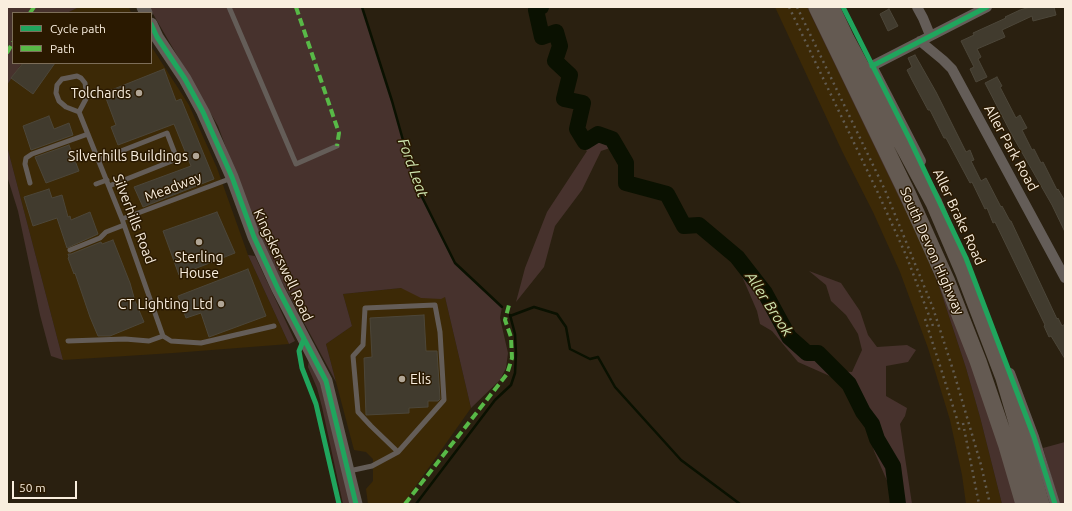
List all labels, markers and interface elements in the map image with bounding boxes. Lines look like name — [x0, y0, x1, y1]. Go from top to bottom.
legend — [12, 12, 152, 64]
text: Cycle path — [50, 22, 106, 35]
text: Path — [50, 42, 75, 55]
place label: Tolchards — [71, 85, 131, 101]
marker: Tolchards — [134, 88, 144, 98]
street label: Aller Park Road — [980, 102, 1042, 194]
water label: Ford Leat — [394, 136, 432, 200]
place label: Silverhills Buildings — [68, 148, 188, 164]
marker: Silverhills Buildings — [191, 151, 201, 161]
street label: Aller Brake Road — [929, 166, 989, 268]
street label: Meadway — [142, 168, 204, 206]
street label: Silverhills Road — [109, 172, 159, 266]
street label: South Devon Highway — [896, 185, 968, 317]
street label: Kingskerswell Road — [250, 206, 316, 324]
marker: Sterling House — [194, 237, 204, 247]
place label: Sterling House — [175, 249, 223, 282]
water label: Aller Brook — [741, 268, 797, 340]
place label: CT Lighting Ltd — [118, 296, 213, 312]
marker: CT Lighting Ltd — [216, 299, 226, 309]
place label: Elis — [410, 371, 431, 387]
marker: Elis — [397, 374, 407, 384]
scale bar — [14, 473, 79, 499]
text: 50 m — [19, 481, 46, 494]

